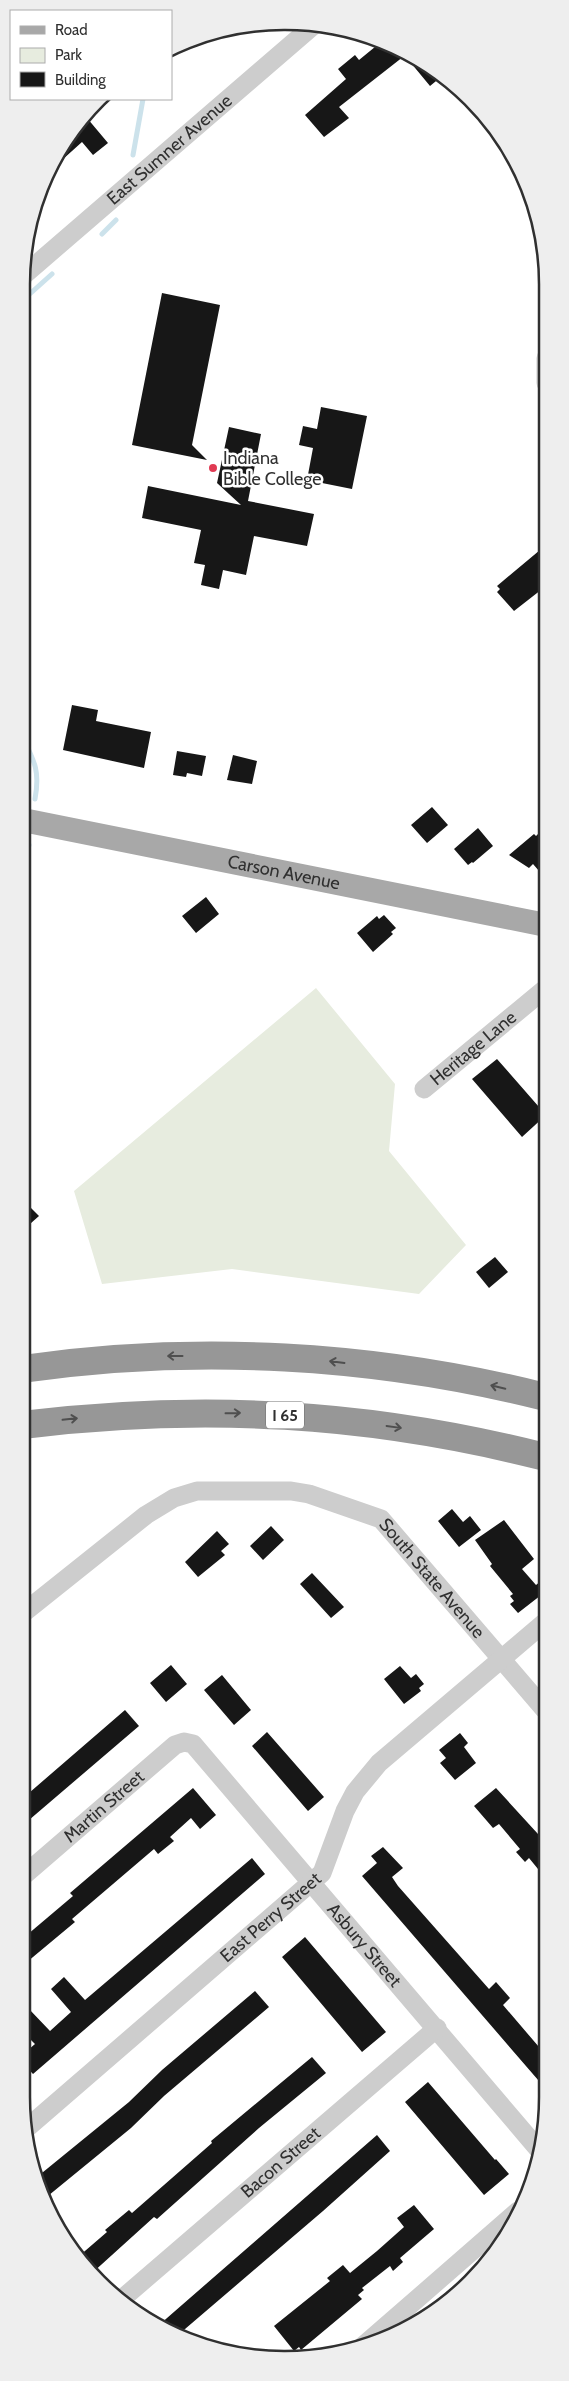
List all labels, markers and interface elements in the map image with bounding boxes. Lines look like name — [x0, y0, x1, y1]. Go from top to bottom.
legend — [10, 10, 172, 100]
text: Road — [55, 21, 88, 39]
text: Park — [55, 46, 82, 64]
text: Building — [55, 71, 106, 89]
street label: East Sumner Avenue — [102, 90, 236, 210]
place label: Indiana Bible College — [223, 447, 321, 490]
marker: Indiana Bible College — [207, 462, 219, 474]
street label: Carson Avenue — [226, 850, 342, 894]
street label: Heritage Lane — [426, 1006, 521, 1090]
one-way arrow — [167, 1351, 184, 1361]
one-way arrow — [330, 1357, 346, 1367]
one-way arrow — [490, 1381, 506, 1391]
road number: I 65 — [266, 1402, 304, 1428]
one-way arrow — [224, 1408, 240, 1417]
one-way arrow — [62, 1414, 78, 1424]
one-way arrow — [386, 1422, 402, 1432]
street label: South State Avenue — [374, 1514, 489, 1643]
street label: Martin Street — [59, 1766, 149, 1847]
street label: East Perry Street — [216, 1868, 326, 1967]
street label: Asbury Street — [323, 1899, 406, 1991]
street label: Bacon Street — [236, 2122, 325, 2203]

